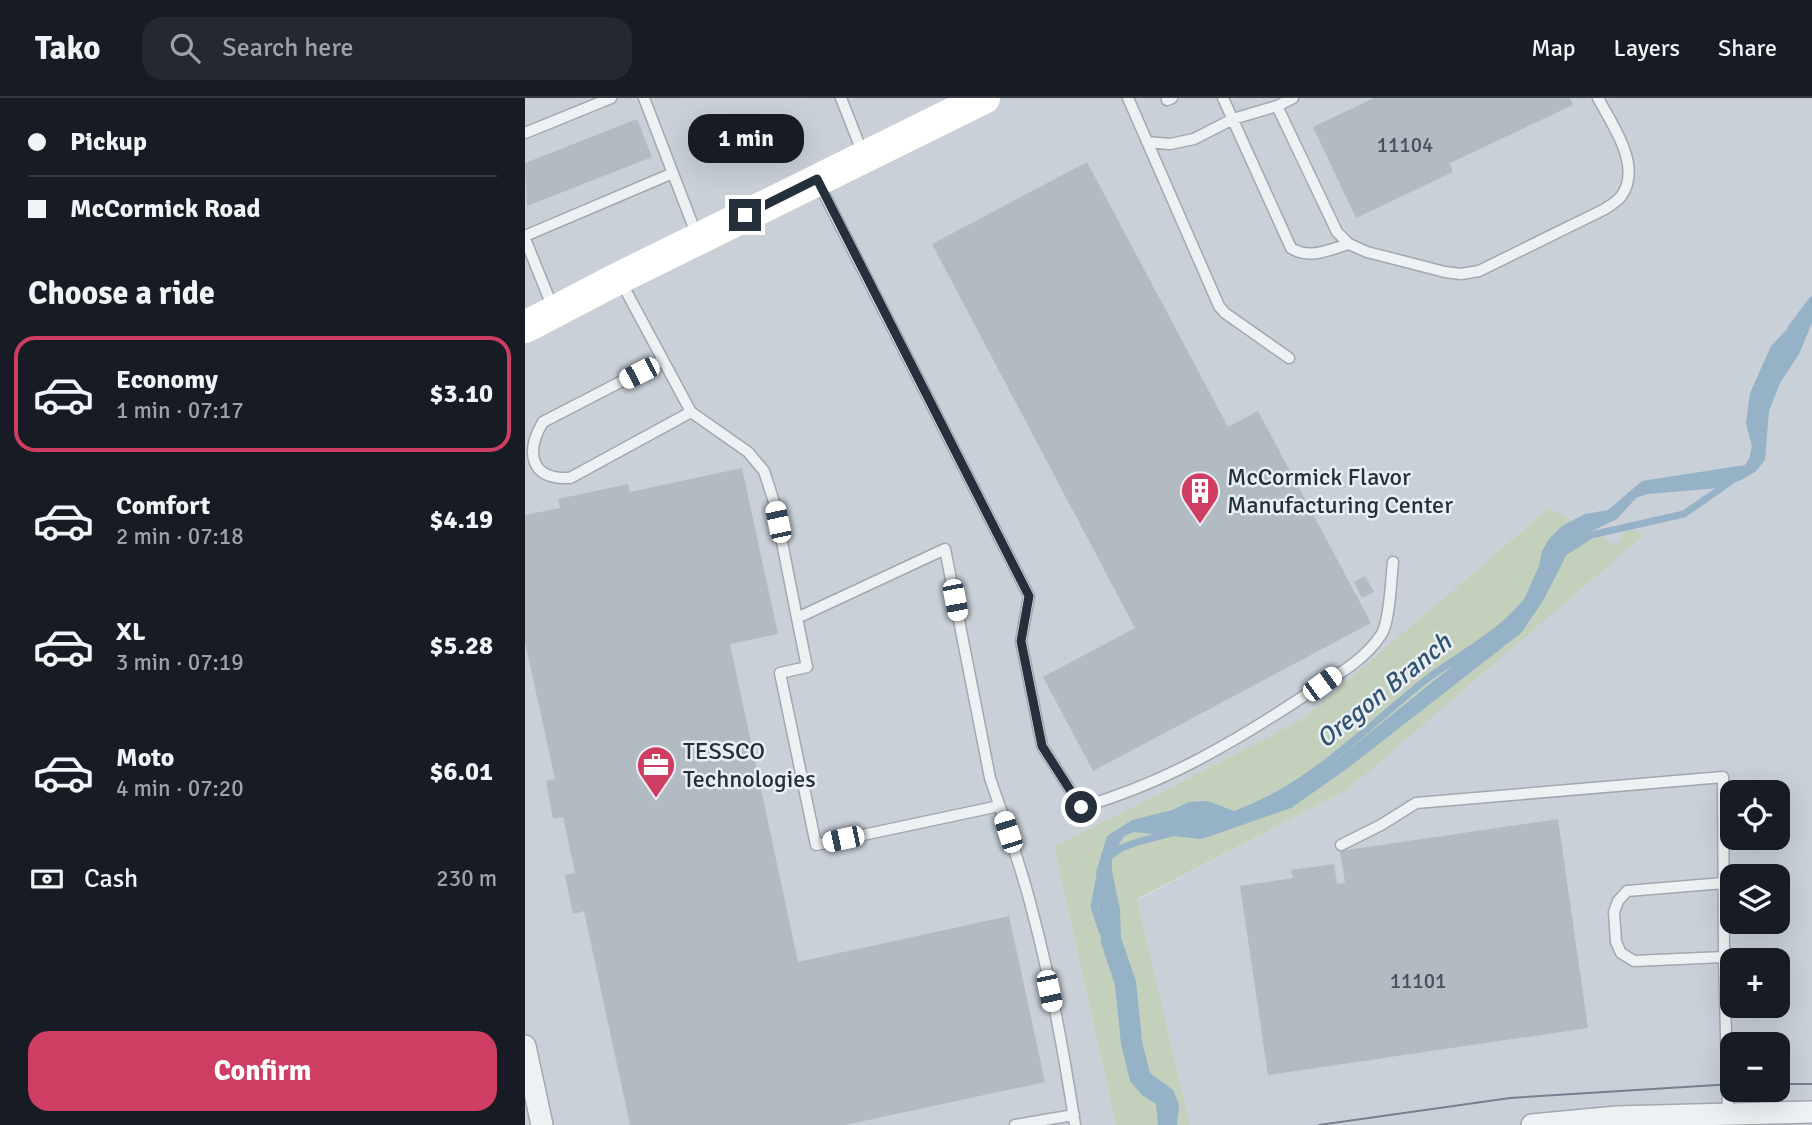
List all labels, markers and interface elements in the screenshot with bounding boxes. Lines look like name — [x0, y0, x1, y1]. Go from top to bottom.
search box — [142, 17, 632, 80]
text: Tako — [35, 28, 100, 69]
icon: search — [166, 29, 204, 67]
text: Search here — [222, 32, 353, 64]
text: Map — [1531, 33, 1576, 63]
text: Layers — [1614, 33, 1680, 63]
text: Share — [1718, 33, 1777, 63]
callout: 1 min — [687, 114, 803, 162]
text: 1 min — [718, 124, 774, 153]
text: Pickup — [70, 126, 147, 158]
house number: 11104 — [1377, 132, 1433, 158]
text: McCormick Road — [70, 193, 260, 225]
route end — [729, 199, 761, 231]
text: Choose a ride — [28, 274, 215, 313]
car — [616, 354, 663, 392]
icon: car — [32, 363, 95, 426]
text: Economy — [116, 364, 218, 396]
text: $3.10 — [429, 378, 493, 410]
text: 1 min · 07:17 — [116, 396, 244, 425]
place label: McCormick Flavor Manufacturing Center — [1227, 462, 1453, 520]
building icon: McCormick Flavor Manufacturing Center — [1179, 470, 1221, 525]
icon: car — [32, 489, 95, 552]
text: Comfort — [116, 490, 210, 522]
car — [764, 499, 793, 545]
text: $4.19 — [429, 504, 493, 536]
text: 2 min · 07:18 — [116, 522, 244, 551]
car — [941, 577, 970, 623]
icon: car — [32, 615, 95, 678]
text: XL — [116, 616, 146, 648]
water label: Oregon Branch — [1310, 626, 1459, 755]
text: $5.28 — [429, 630, 493, 662]
text: 3 min · 07:19 — [116, 648, 244, 677]
car — [1299, 663, 1346, 705]
place label: TESSCO Technologies — [683, 736, 816, 794]
icon: car — [32, 741, 95, 804]
text: Moto — [116, 742, 174, 774]
office icon: TESSCO Technologies — [635, 744, 677, 799]
text: $6.01 — [429, 756, 493, 788]
text: 4 min · 07:20 — [116, 774, 244, 803]
map controls — [1720, 780, 1790, 1102]
button: locate — [1720, 780, 1790, 850]
route start — [1065, 791, 1097, 823]
car — [992, 809, 1025, 855]
car — [821, 824, 866, 854]
icon: cash — [28, 860, 66, 898]
text: Cash — [84, 863, 138, 895]
text: 230 m — [436, 864, 497, 893]
button: layers — [1720, 864, 1790, 934]
button: + — [1720, 948, 1790, 1018]
car — [1035, 968, 1064, 1014]
house number: 11101 — [1390, 968, 1446, 994]
button: Confirm — [28, 1031, 497, 1111]
button: − — [1720, 1032, 1790, 1102]

